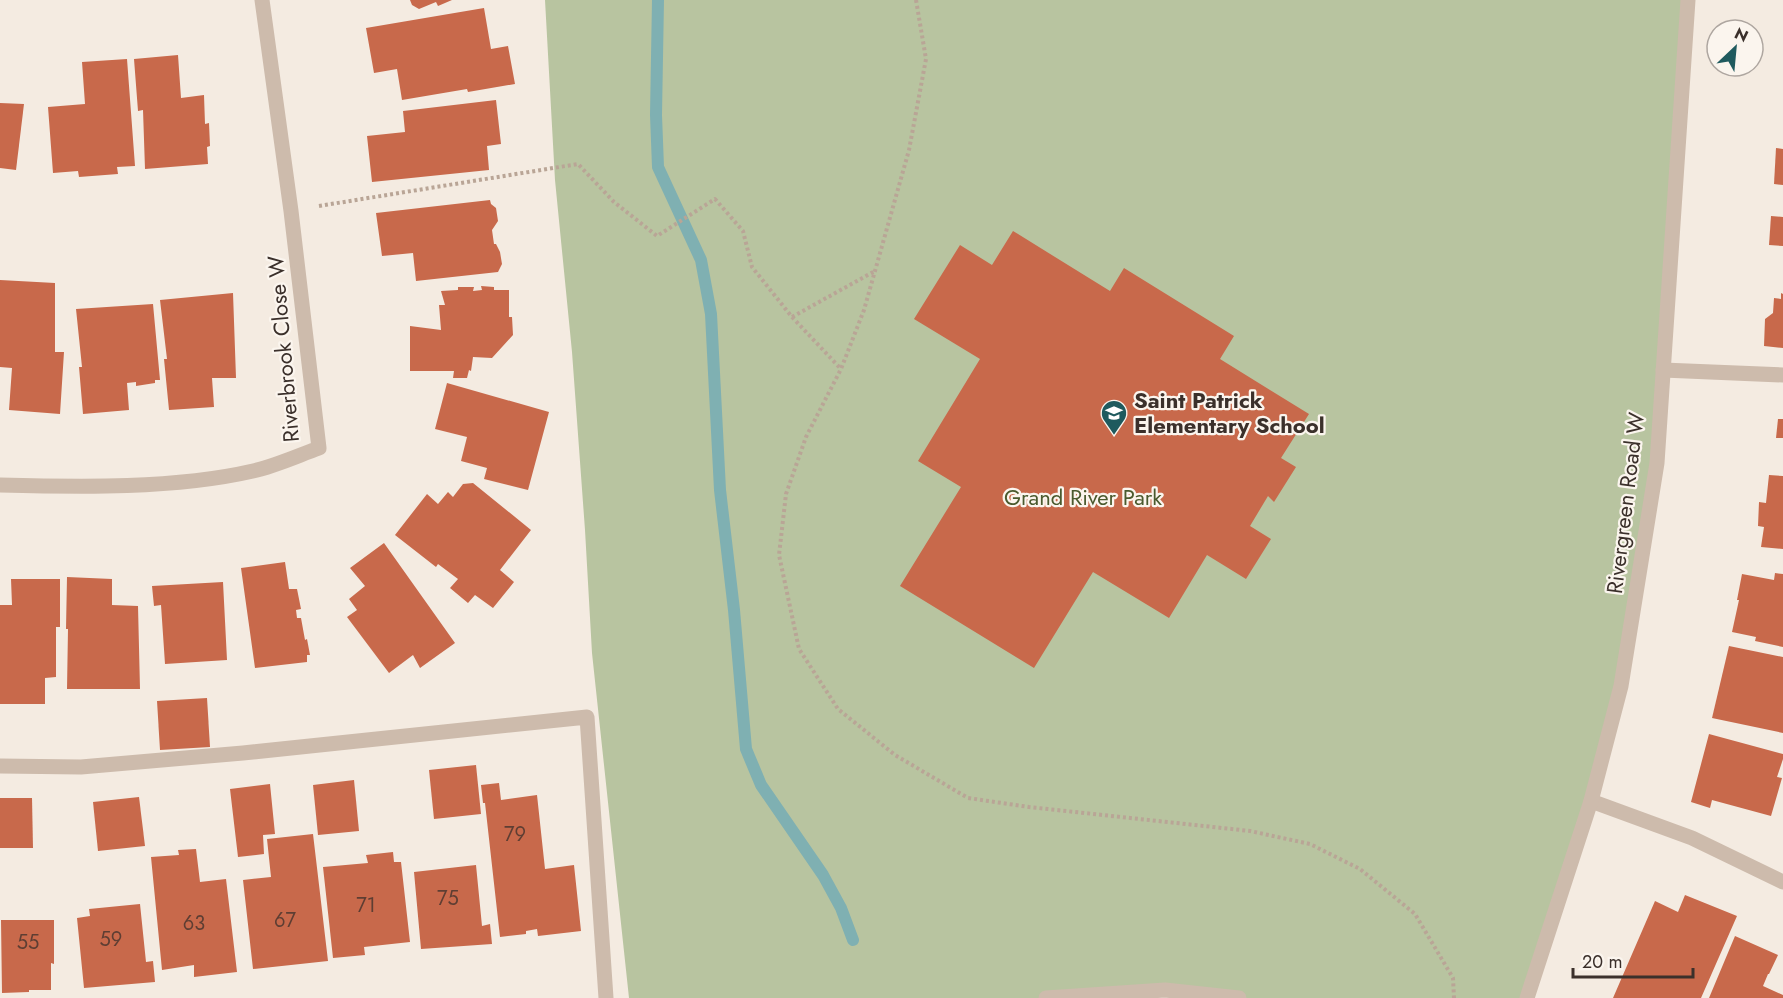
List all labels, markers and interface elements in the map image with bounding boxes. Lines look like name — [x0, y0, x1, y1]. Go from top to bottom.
north arrow — [1705, 18, 1765, 78]
text: N — [1731, 22, 1752, 48]
street label: Riverbrook Close W — [259, 254, 307, 444]
place label: Saint Patrick Elementary School — [1134, 384, 1325, 441]
school or university icon: Saint Patrick Elementary School — [1099, 398, 1129, 436]
street label: Rivergreen Road W — [1598, 410, 1652, 595]
park label: Grand River Park — [1004, 481, 1162, 513]
house number: 79 — [504, 820, 526, 849]
house number: 75 — [437, 884, 459, 913]
house number: 71 — [356, 891, 376, 920]
house number: 67 — [274, 906, 297, 935]
house number: 63 — [183, 909, 205, 938]
house number: 59 — [100, 925, 122, 954]
house number: 55 — [17, 928, 39, 957]
scale bar — [1573, 941, 1693, 979]
text: 20 m — [1582, 949, 1622, 975]

